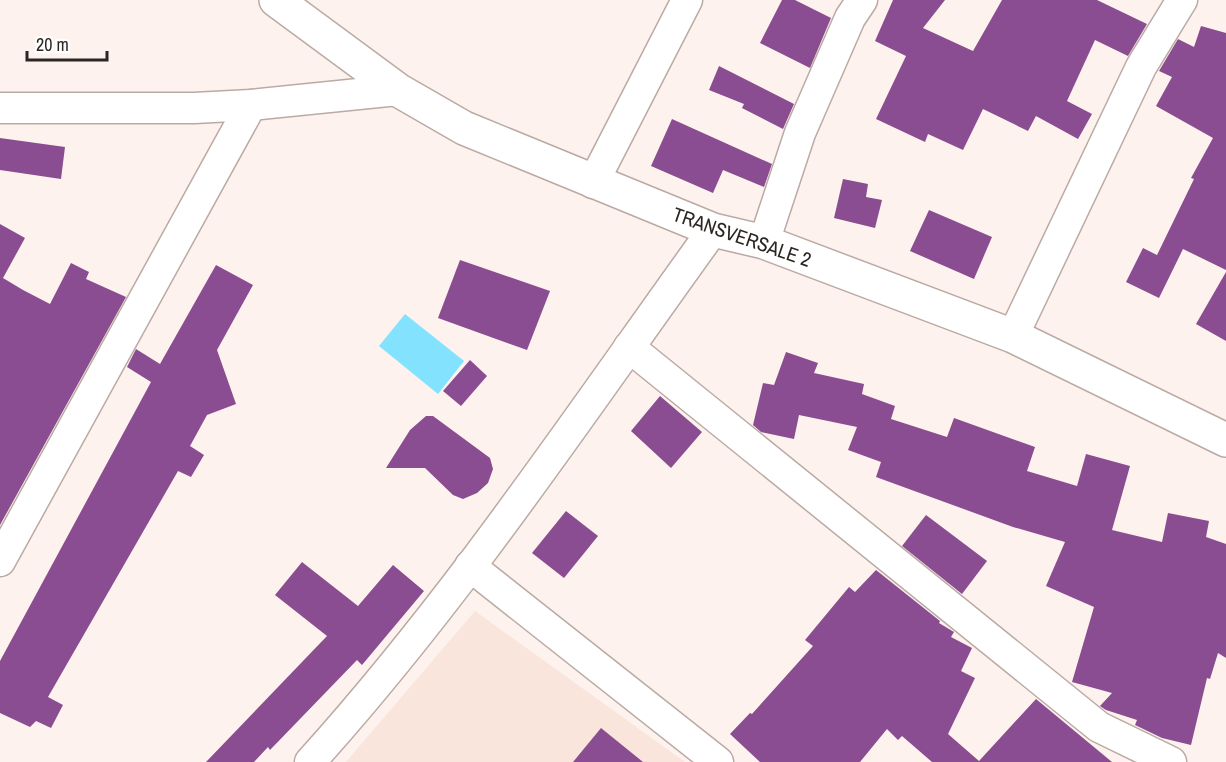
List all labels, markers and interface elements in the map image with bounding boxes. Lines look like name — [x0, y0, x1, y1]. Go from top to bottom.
scale bar — [27, 24, 106, 62]
text: 20 m — [36, 32, 69, 57]
street label: TRANSVERSALE 2 — [669, 200, 815, 273]

